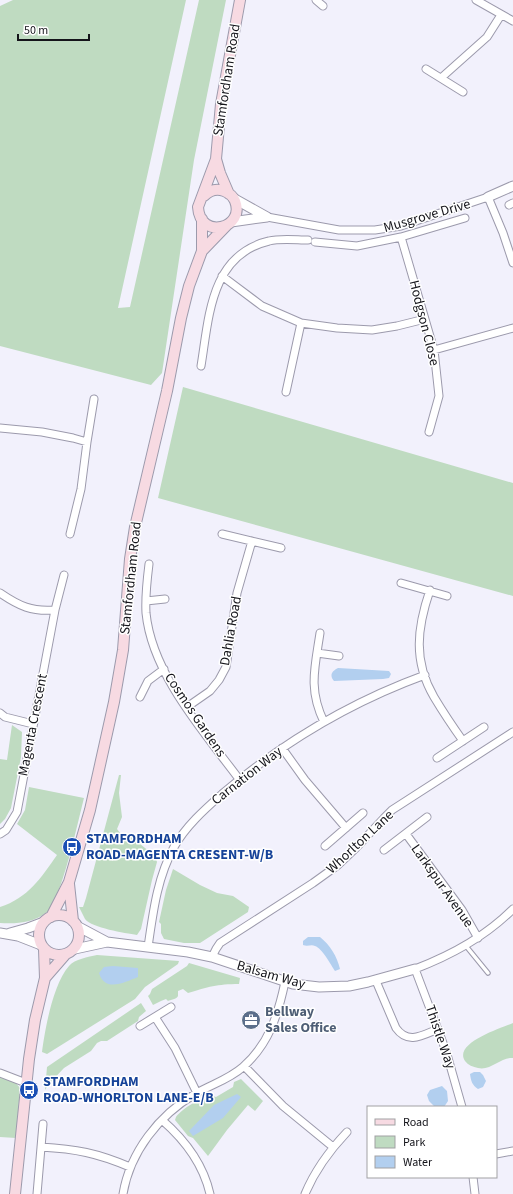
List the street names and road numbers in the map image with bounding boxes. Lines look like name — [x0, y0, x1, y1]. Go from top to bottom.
street label: Stamfordham Road — [208, 22, 246, 138]
street label: Musgrove Drive — [381, 194, 473, 238]
street label: Hodgson Close — [404, 278, 444, 368]
street label: Stamfordham Road — [115, 521, 147, 635]
street label: Dahlia Road — [215, 595, 247, 667]
street label: Cosmos Gardens — [159, 669, 231, 761]
street label: Magenta Crescent — [13, 672, 53, 778]
street label: Carnation Way — [207, 742, 287, 810]
street label: Whorlton Lane — [322, 805, 398, 879]
street label: Larkspur Avenue — [406, 840, 478, 932]
street label: Balsam Way — [234, 956, 308, 994]
street label: Thistle Way — [420, 1002, 460, 1072]

